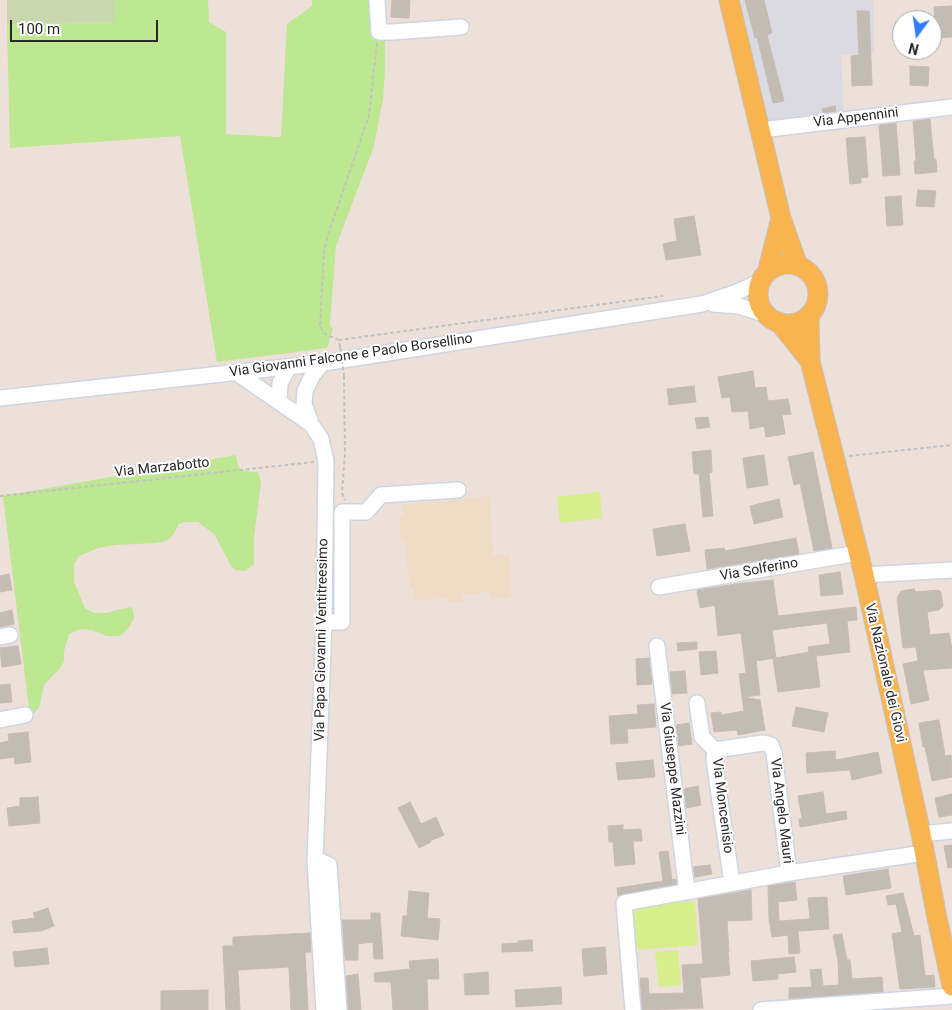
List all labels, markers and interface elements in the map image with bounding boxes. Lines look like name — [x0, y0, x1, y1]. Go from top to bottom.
scale bar — [12, 10, 160, 42]
north arrow — [892, 10, 942, 60]
text: 100 m — [18, 20, 60, 38]
text: N — [907, 40, 920, 58]
street label: Via Appennini — [812, 104, 900, 132]
street label: Via Giovanni Falcone e Paolo Borsellino — [228, 331, 474, 381]
street label: Via Marzabotto — [114, 455, 210, 481]
street label: Via Papa Giovanni Ventitreesimo — [312, 538, 332, 742]
street label: Via Solferino — [719, 555, 799, 585]
street label: Via Nazionale dei Giovi — [861, 602, 909, 744]
street label: Via Giuseppe Mazzini — [656, 702, 688, 836]
street label: Via Moncenisio — [708, 757, 736, 855]
street label: Via Angelo Mauri — [766, 757, 796, 865]

